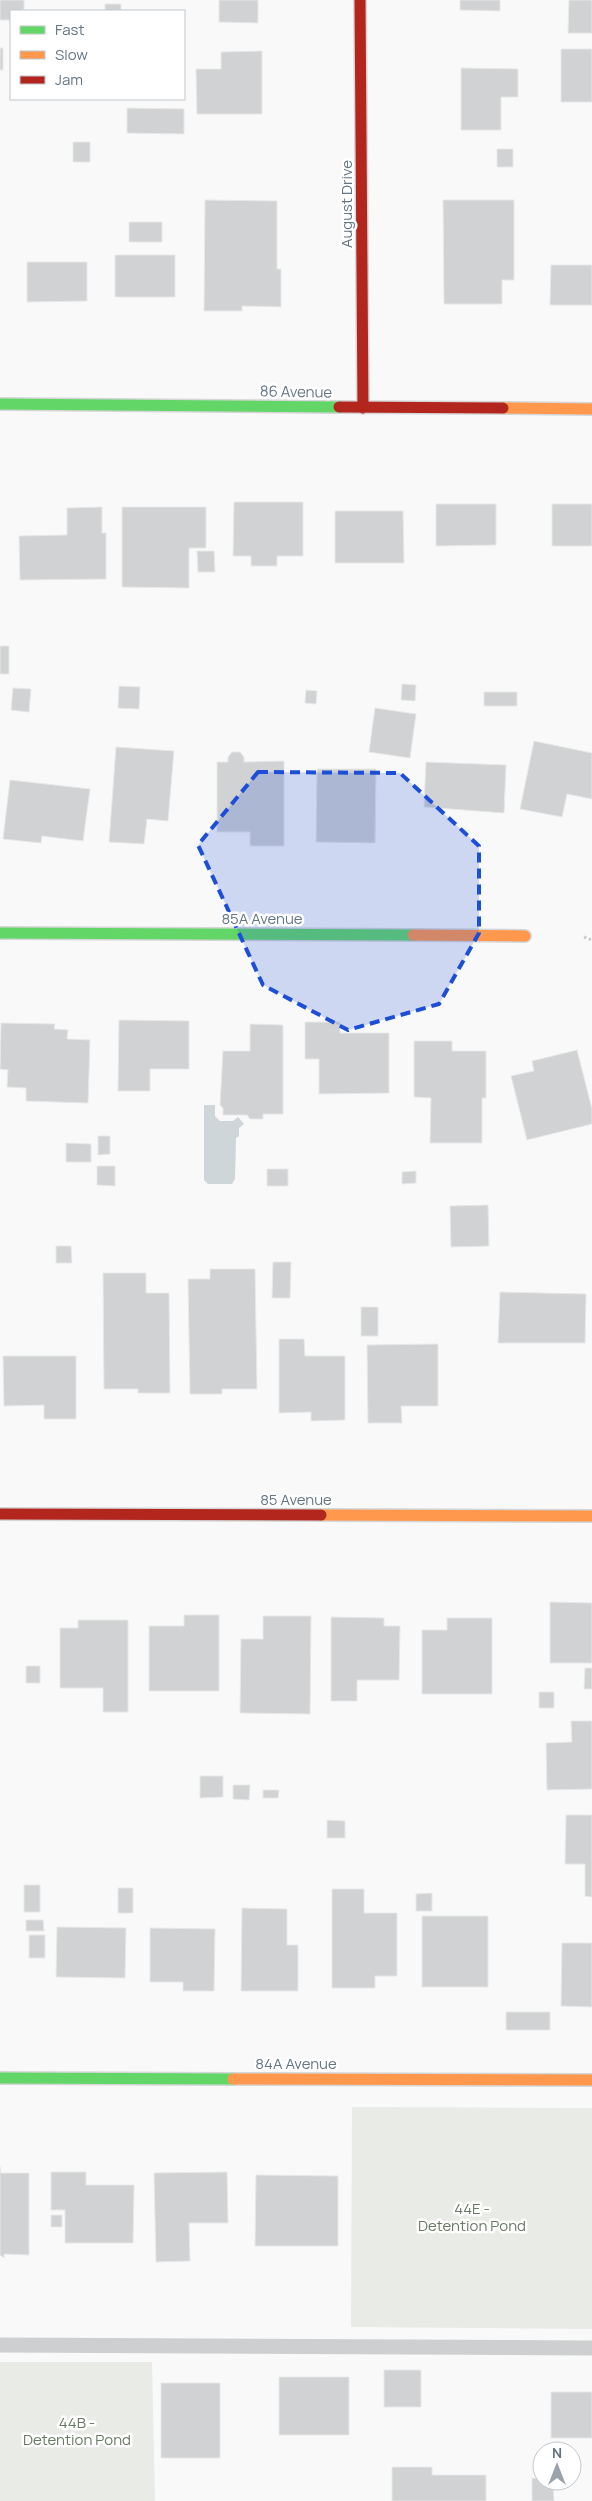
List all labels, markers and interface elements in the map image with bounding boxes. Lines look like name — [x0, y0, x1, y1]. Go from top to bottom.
legend — [10, 10, 185, 100]
text: Fast — [55, 19, 84, 40]
text: Slow — [55, 44, 88, 65]
text: Jam — [55, 69, 83, 90]
street label: August Drive — [336, 160, 357, 248]
street label: 86 Avenue — [260, 380, 333, 403]
street label: 85A Avenue — [221, 908, 303, 929]
street label: 85 Avenue — [260, 1489, 332, 1510]
street label: 84A Avenue — [255, 2053, 337, 2074]
park label: 44E - Detention Pond — [418, 2198, 526, 2236]
park label: 44B - Detention Pond — [23, 2412, 131, 2450]
north arrow — [532, 2441, 582, 2491]
text: N — [552, 2443, 562, 2462]

